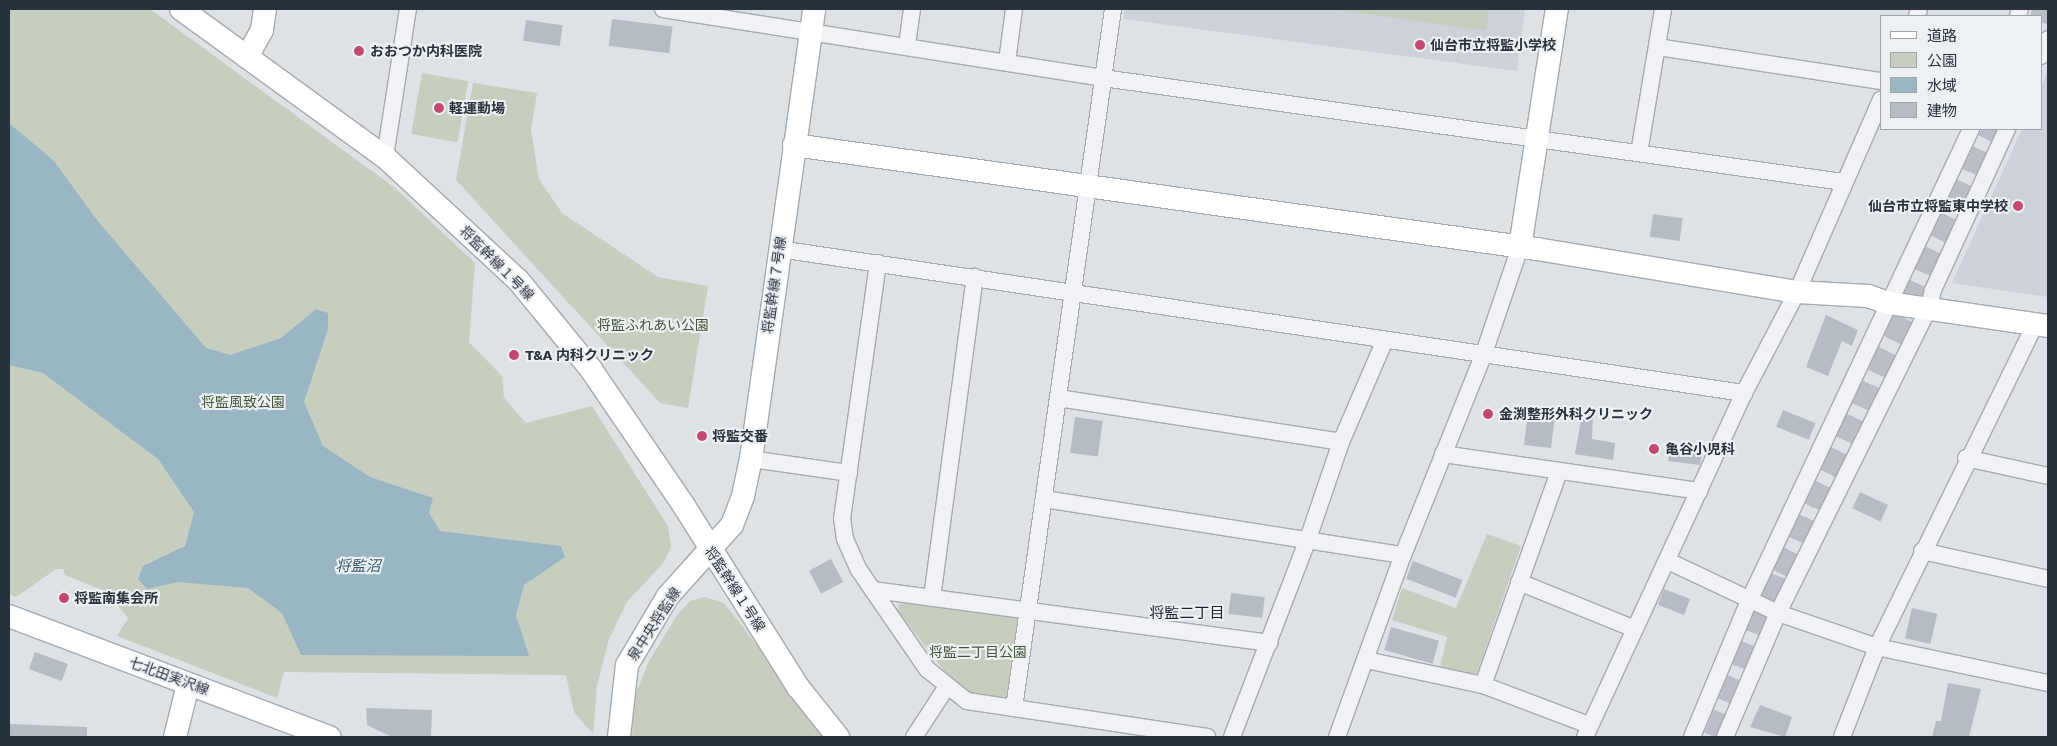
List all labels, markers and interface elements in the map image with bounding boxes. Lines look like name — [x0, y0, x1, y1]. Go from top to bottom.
legend — [1880, 15, 2042, 130]
text: 道路 — [1927, 27, 1957, 45]
place label: 仙台市立将監小学校 — [1430, 37, 1556, 53]
marker: 仙台市立将監小学校 — [1414, 39, 1426, 51]
place label: おおつか内科医院 — [370, 43, 482, 59]
marker: おおつか内科医院 — [352, 44, 366, 58]
text: 公園 — [1927, 52, 1957, 70]
text: 水域 — [1927, 77, 1957, 95]
place label: 軽運動場 — [449, 100, 505, 116]
marker: 軽運動場 — [433, 102, 445, 114]
text: 建物 — [1927, 102, 1957, 120]
place label: 仙台市立将監東中学校 — [1868, 198, 2008, 214]
marker: 仙台市立将監東中学校 — [2012, 200, 2024, 212]
street label: 将監幹線１号線 — [456, 222, 538, 304]
street label: 将監幹線７号線 — [759, 235, 789, 335]
park label: 将監ふれあい公園 — [597, 317, 709, 333]
place label: T&A 内科クリニック — [525, 347, 654, 363]
marker: T&A 内科クリニック — [507, 348, 521, 362]
park label: 将監風致公園 — [201, 394, 285, 410]
place label: 金渕整形外科クリニック — [1499, 406, 1653, 422]
marker: 金渕整形外科クリニック — [1481, 407, 1495, 421]
place label: 将監交番 — [712, 428, 768, 444]
marker: 将監交番 — [696, 430, 708, 442]
place label: 亀谷小児科 — [1665, 441, 1735, 457]
marker: 亀谷小児科 — [1647, 442, 1661, 456]
street label: 将監幹線１号線 — [701, 543, 769, 635]
water label: 将監沼 — [336, 558, 380, 576]
street label: 泉中央将監線 — [624, 584, 684, 664]
place label: 将監南集会所 — [74, 590, 158, 606]
marker: 将監南集会所 — [58, 592, 70, 604]
district label: 将監二丁目 — [1150, 605, 1224, 623]
park label: 将監二丁目公園 — [929, 644, 1027, 660]
street label: 七北田実沢線 — [127, 654, 211, 698]

